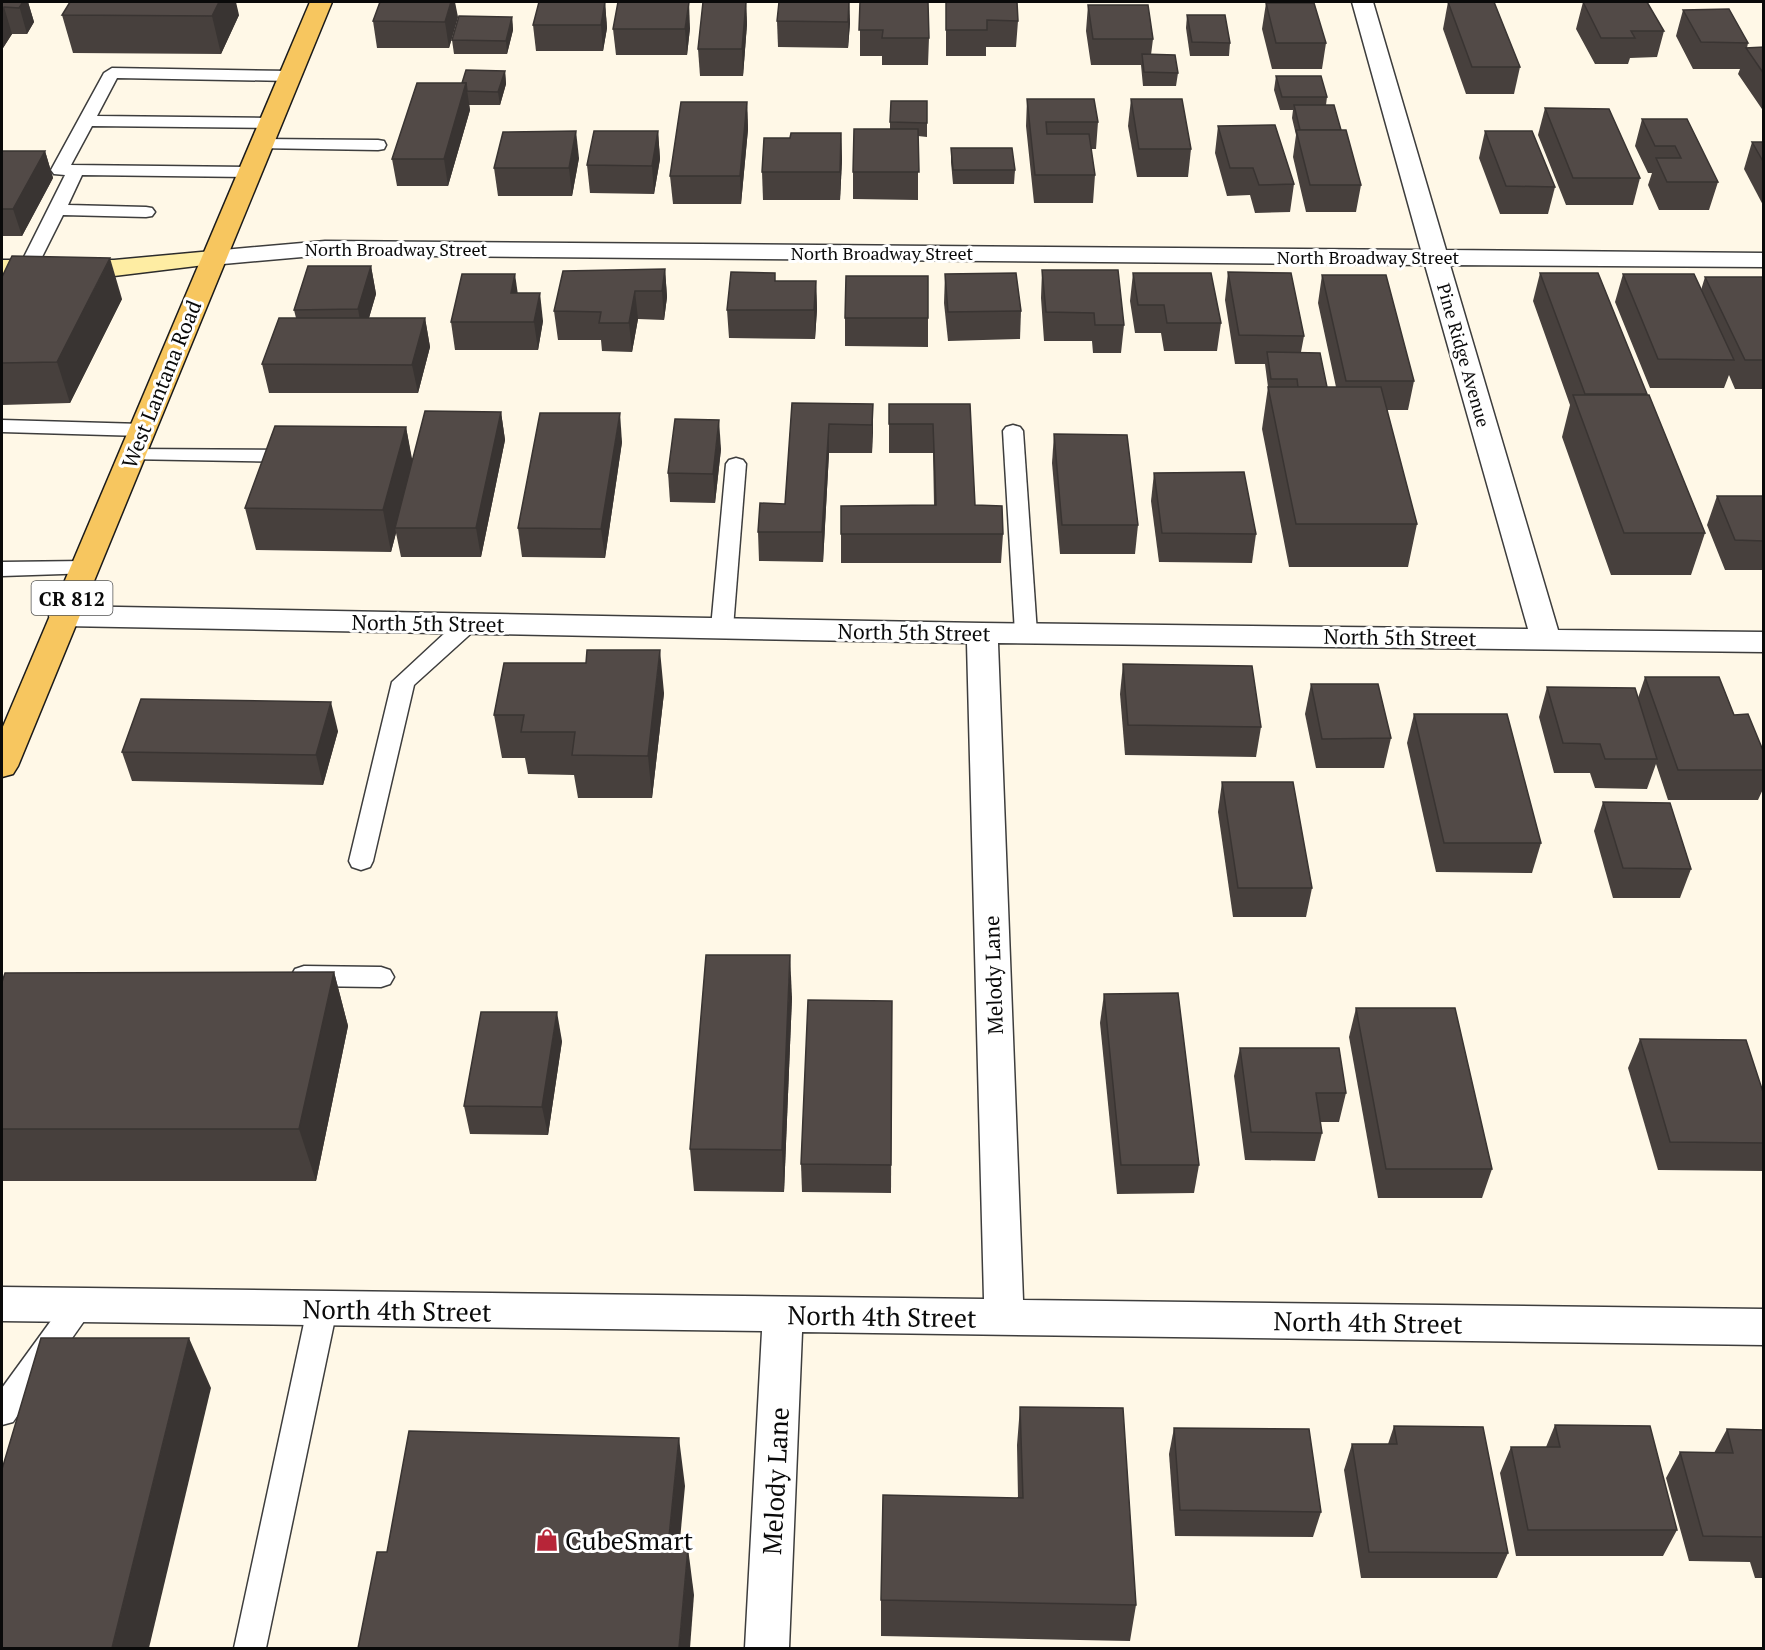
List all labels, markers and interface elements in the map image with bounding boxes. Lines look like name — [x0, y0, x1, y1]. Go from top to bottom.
street label: North Broadway Street — [305, 237, 487, 261]
street label: North Broadway Street — [791, 241, 973, 265]
street label: North Broadway Street — [1277, 245, 1459, 269]
street label: Pine Ridge Avenue — [1432, 280, 1496, 430]
street label: West Lantana Road — [115, 296, 208, 472]
road number: CR 812 — [32, 581, 112, 615]
street label: North 5th Street — [351, 608, 505, 638]
street label: North 5th Street — [837, 617, 991, 647]
street label: North 5th Street — [1323, 622, 1477, 652]
street label: Melody Lane — [977, 915, 1009, 1035]
street label: North 4th Street — [302, 1291, 492, 1329]
street label: North 4th Street — [787, 1297, 977, 1335]
street label: North 4th Street — [1273, 1303, 1463, 1341]
street label: Melody Lane — [754, 1406, 796, 1556]
place label: CubeSmart — [565, 1523, 693, 1557]
shop icon: CubeSmart — [534, 1527, 560, 1553]

